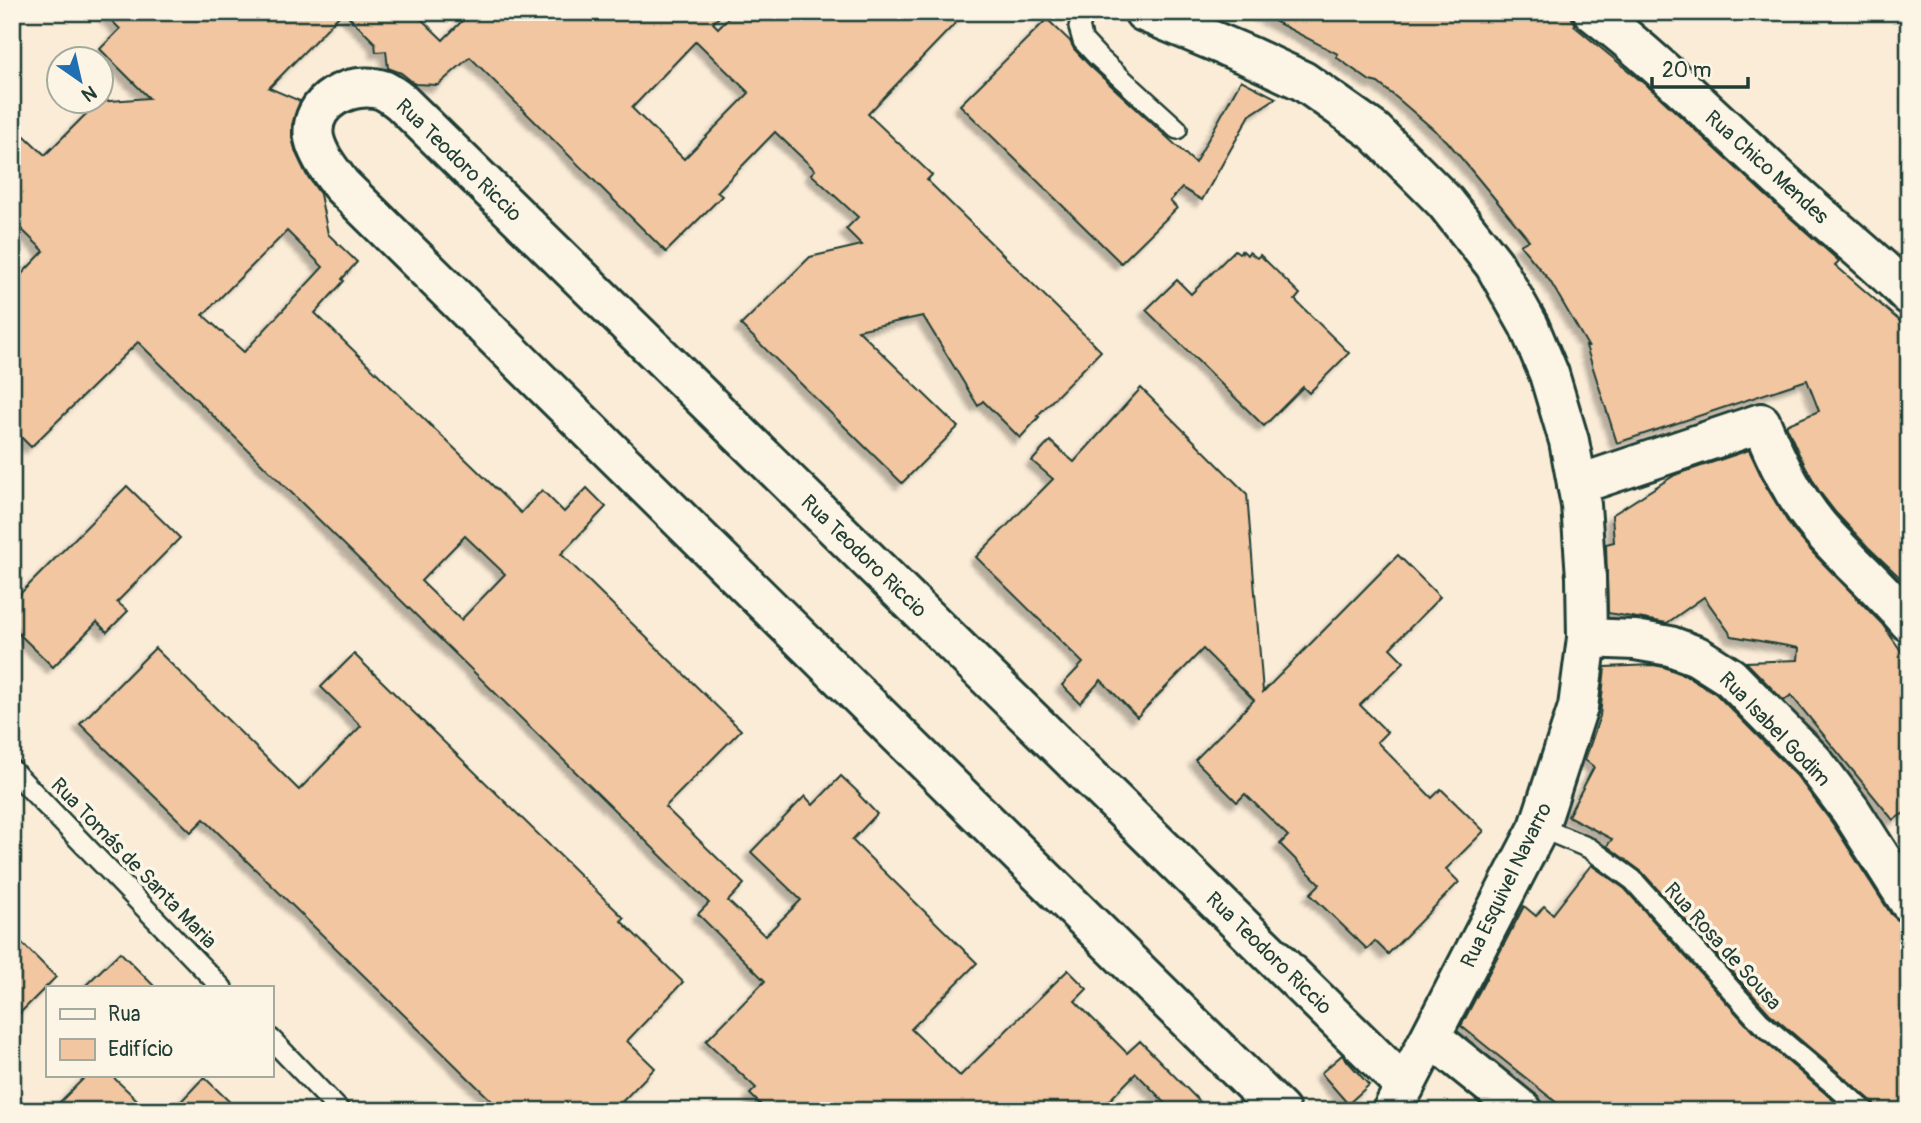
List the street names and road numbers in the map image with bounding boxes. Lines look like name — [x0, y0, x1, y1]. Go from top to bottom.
street label: Rua Teodoro Riccio — [390, 93, 528, 228]
street label: Rua Chico Mendes — [1699, 105, 1835, 230]
street label: Rua Teodoro Riccio — [795, 489, 933, 624]
street label: Rua Isabel Godim — [1713, 666, 1836, 793]
street label: Rua Tomás de Santa Maria — [45, 772, 223, 955]
street label: Rua Esquivel Navarro — [1455, 798, 1558, 972]
street label: Rua Rosa de Sousa — [1658, 877, 1787, 1016]
street label: Rua Teodoro Riccio — [1200, 886, 1338, 1021]

